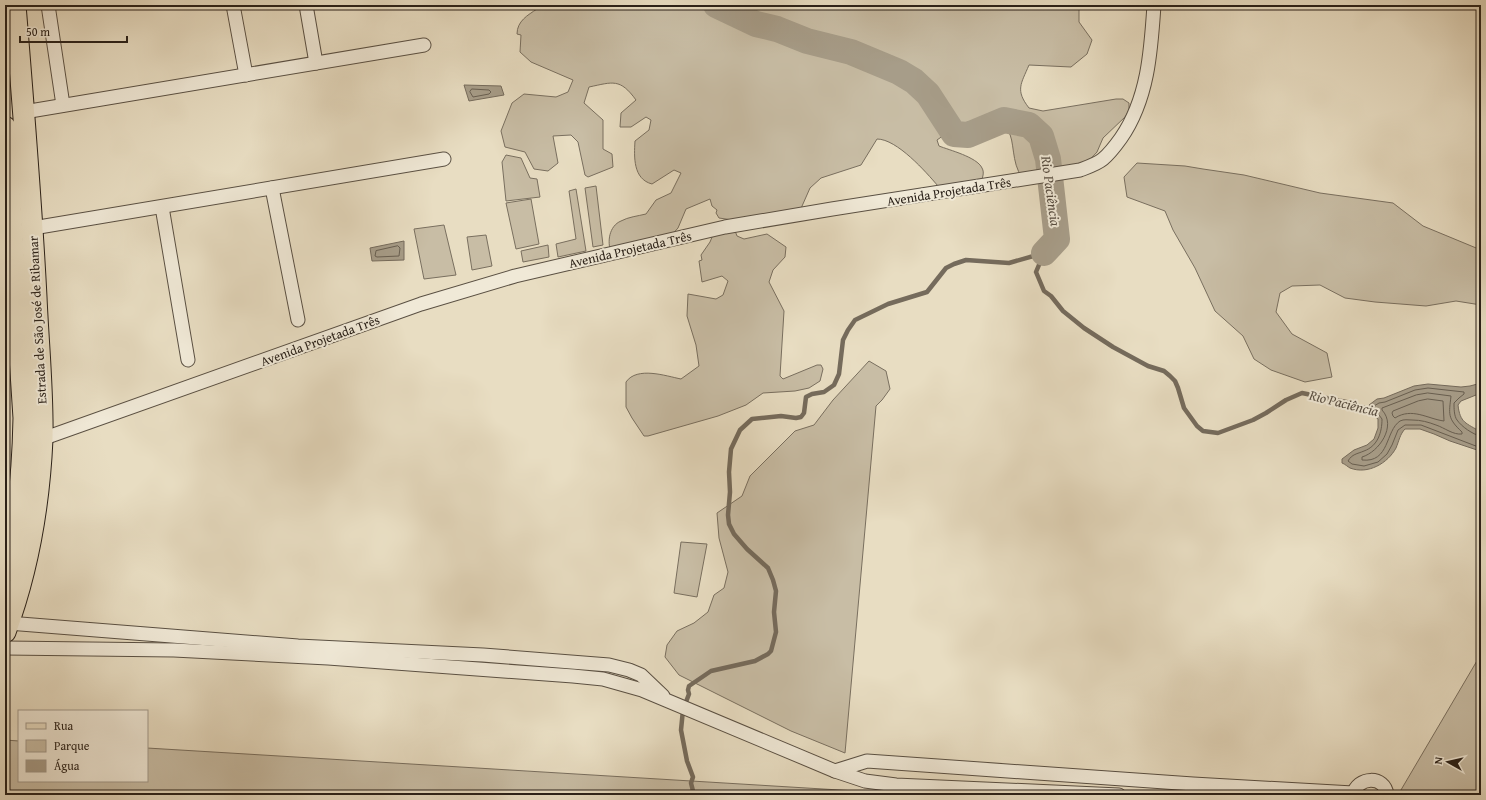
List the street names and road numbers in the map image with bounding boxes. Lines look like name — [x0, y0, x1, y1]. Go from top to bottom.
street label: Avenida Projetada Três — [886, 172, 1012, 211]
street label: Avenida Projetada Três — [567, 226, 693, 273]
street label: Estrada de São José de Ribamar — [24, 235, 51, 405]
street label: Avenida Projetada Três — [258, 310, 382, 371]

